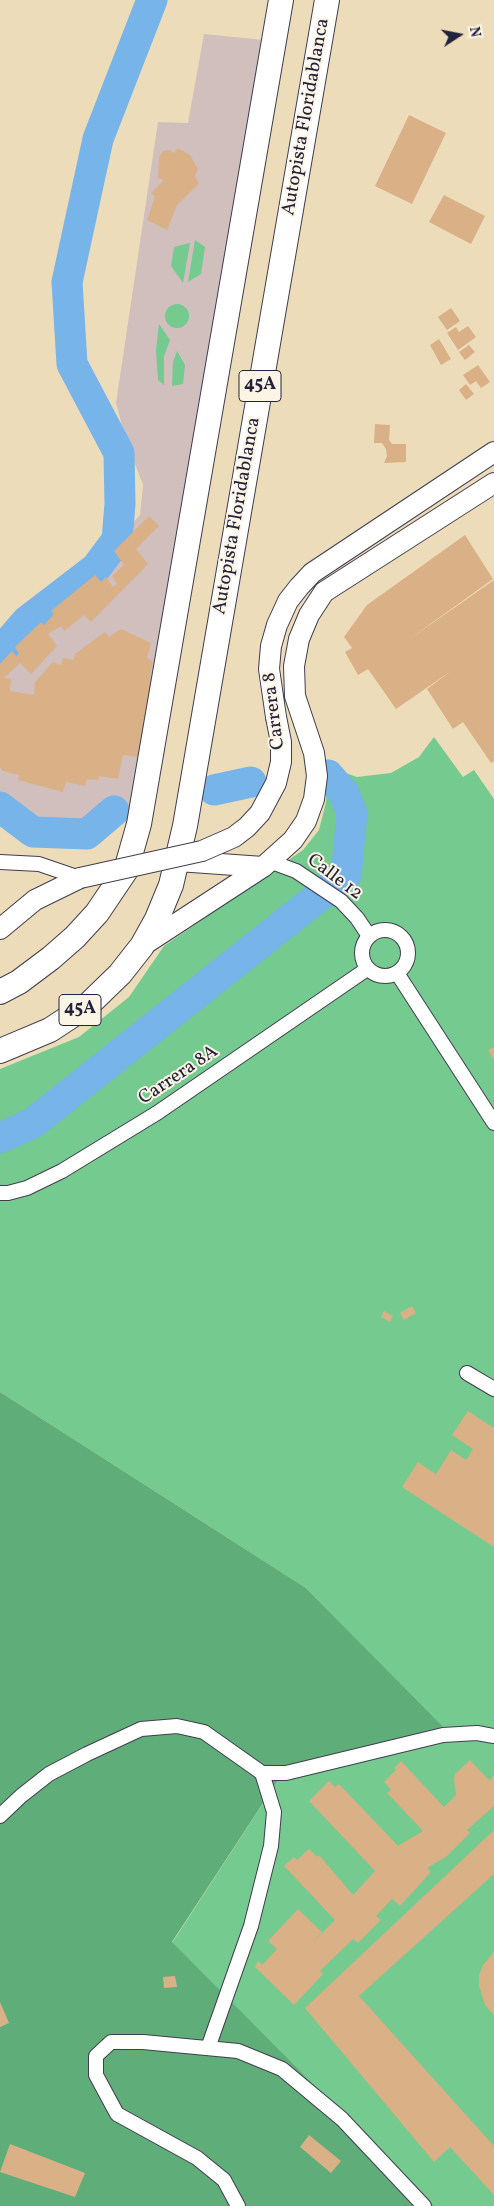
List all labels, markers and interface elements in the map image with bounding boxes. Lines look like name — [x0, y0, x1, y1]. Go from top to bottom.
north arrow — [434, 10, 484, 60]
street label: Autopista Floridablanca — [278, 17, 336, 217]
text: N — [464, 25, 485, 39]
road number: 45A — [239, 371, 281, 402]
street label: Autopista Floridablanca — [209, 416, 267, 616]
street label: Carrera 8 — [259, 671, 291, 751]
street label: Calle 12 — [302, 850, 366, 906]
road number: 45A — [59, 994, 101, 1026]
street label: Carrera 8A — [135, 1041, 223, 1111]

